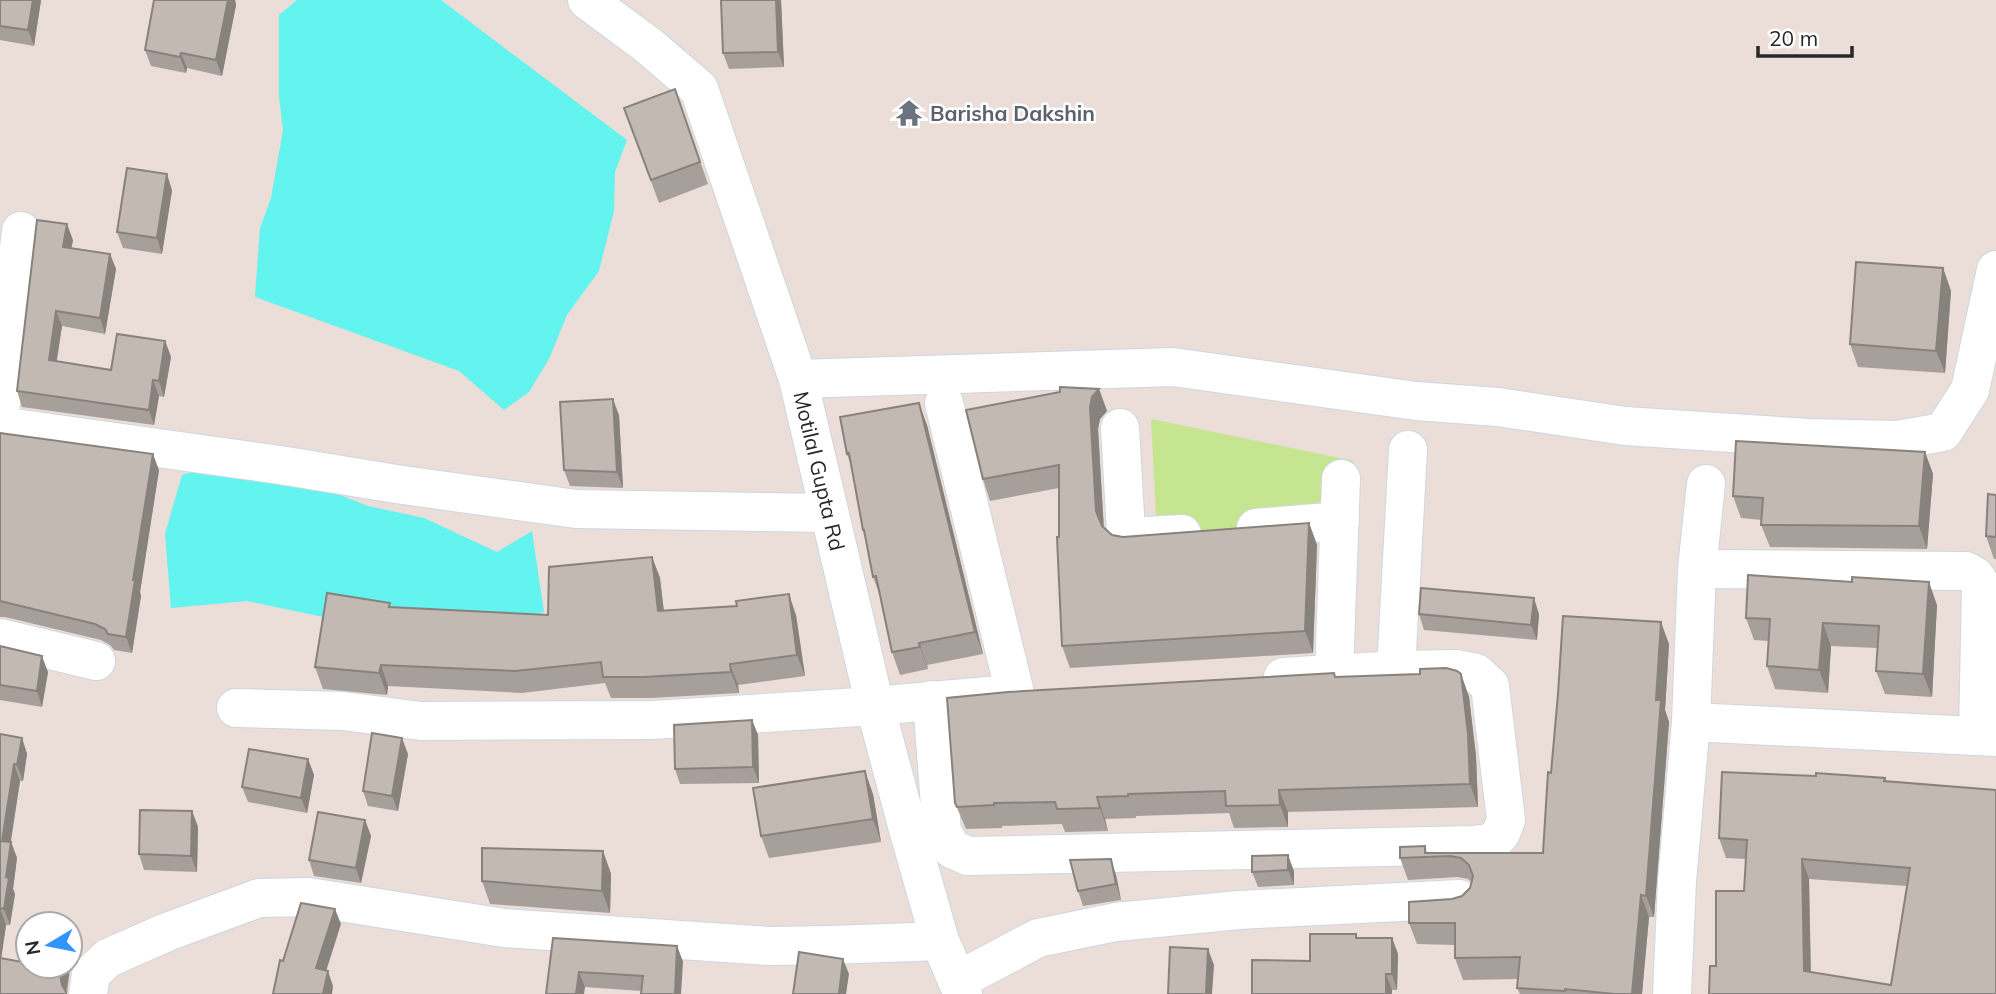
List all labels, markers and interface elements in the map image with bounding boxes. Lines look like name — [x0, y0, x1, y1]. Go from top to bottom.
scale bar — [1758, 14, 1853, 58]
text: 20 m — [1769, 25, 1818, 51]
temple icon: Barisha Dakshin — [894, 98, 924, 128]
place label: Barisha Dakshin — [930, 100, 1095, 126]
street label: Motilal Gupta Rd — [788, 389, 851, 553]
north arrow — [14, 910, 84, 980]
text: N — [19, 939, 45, 957]

